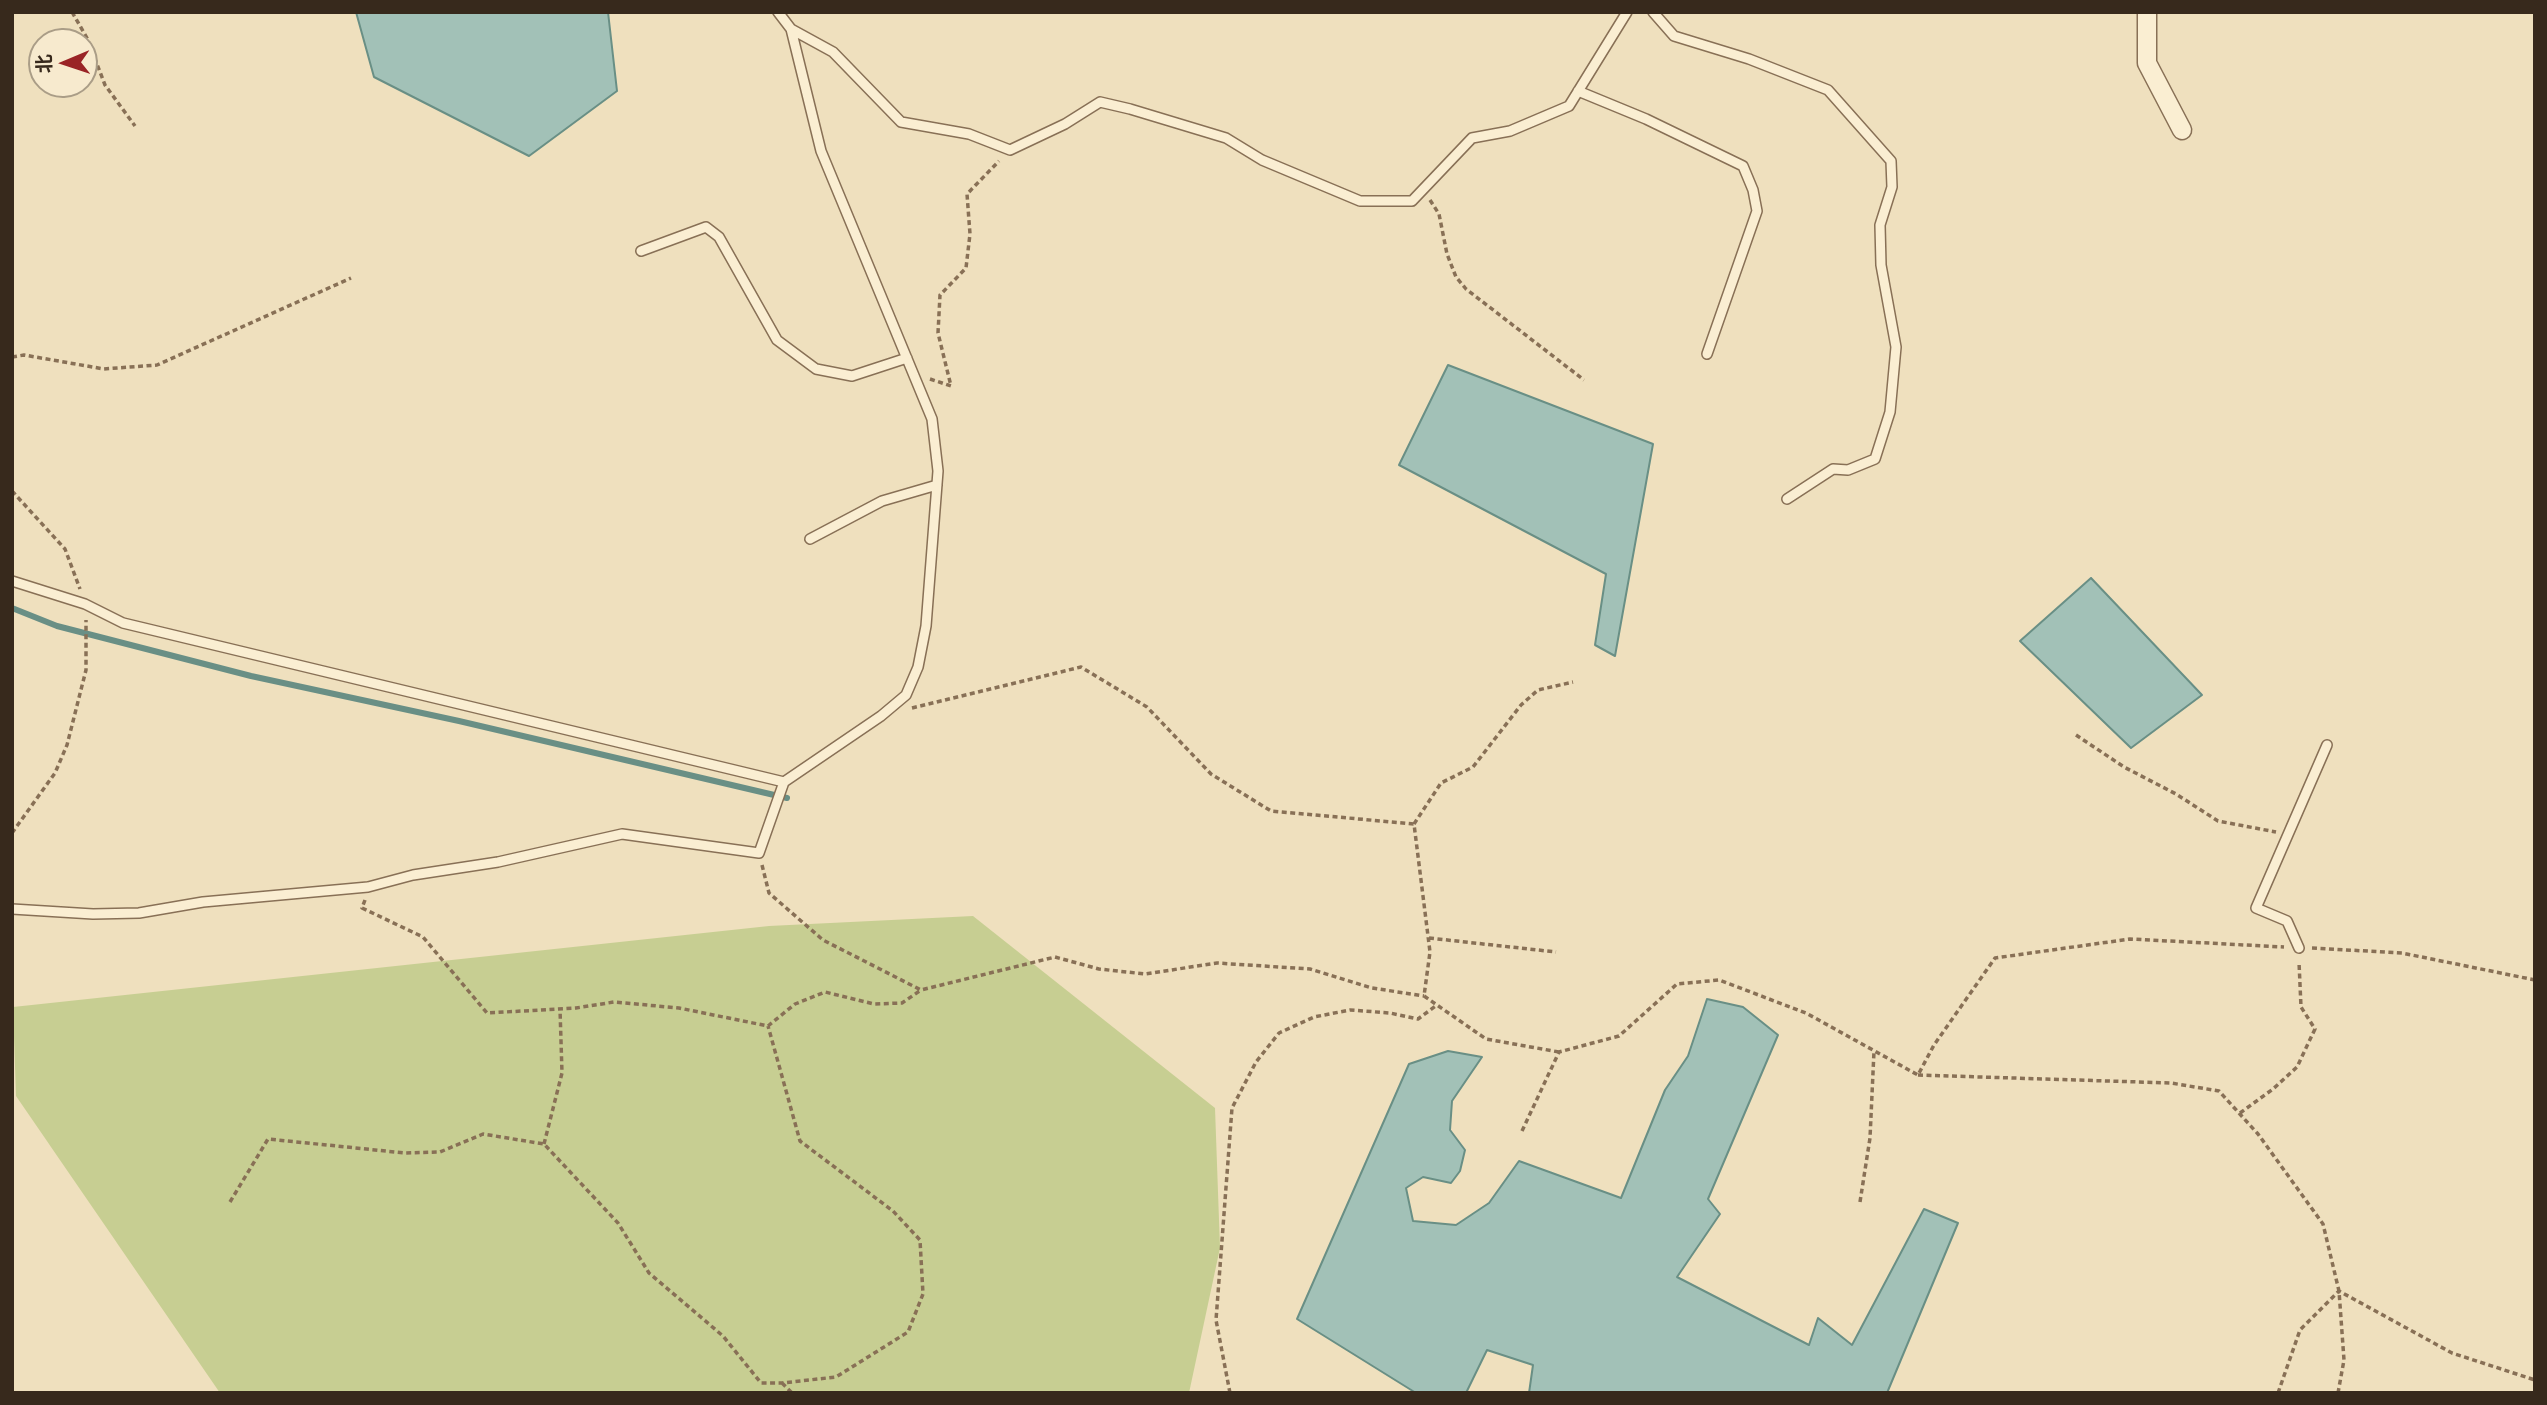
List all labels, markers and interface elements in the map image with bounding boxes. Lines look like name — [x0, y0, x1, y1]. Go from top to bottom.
north arrow — [28, 28, 98, 98]
text: 北 — [32, 54, 56, 74]

